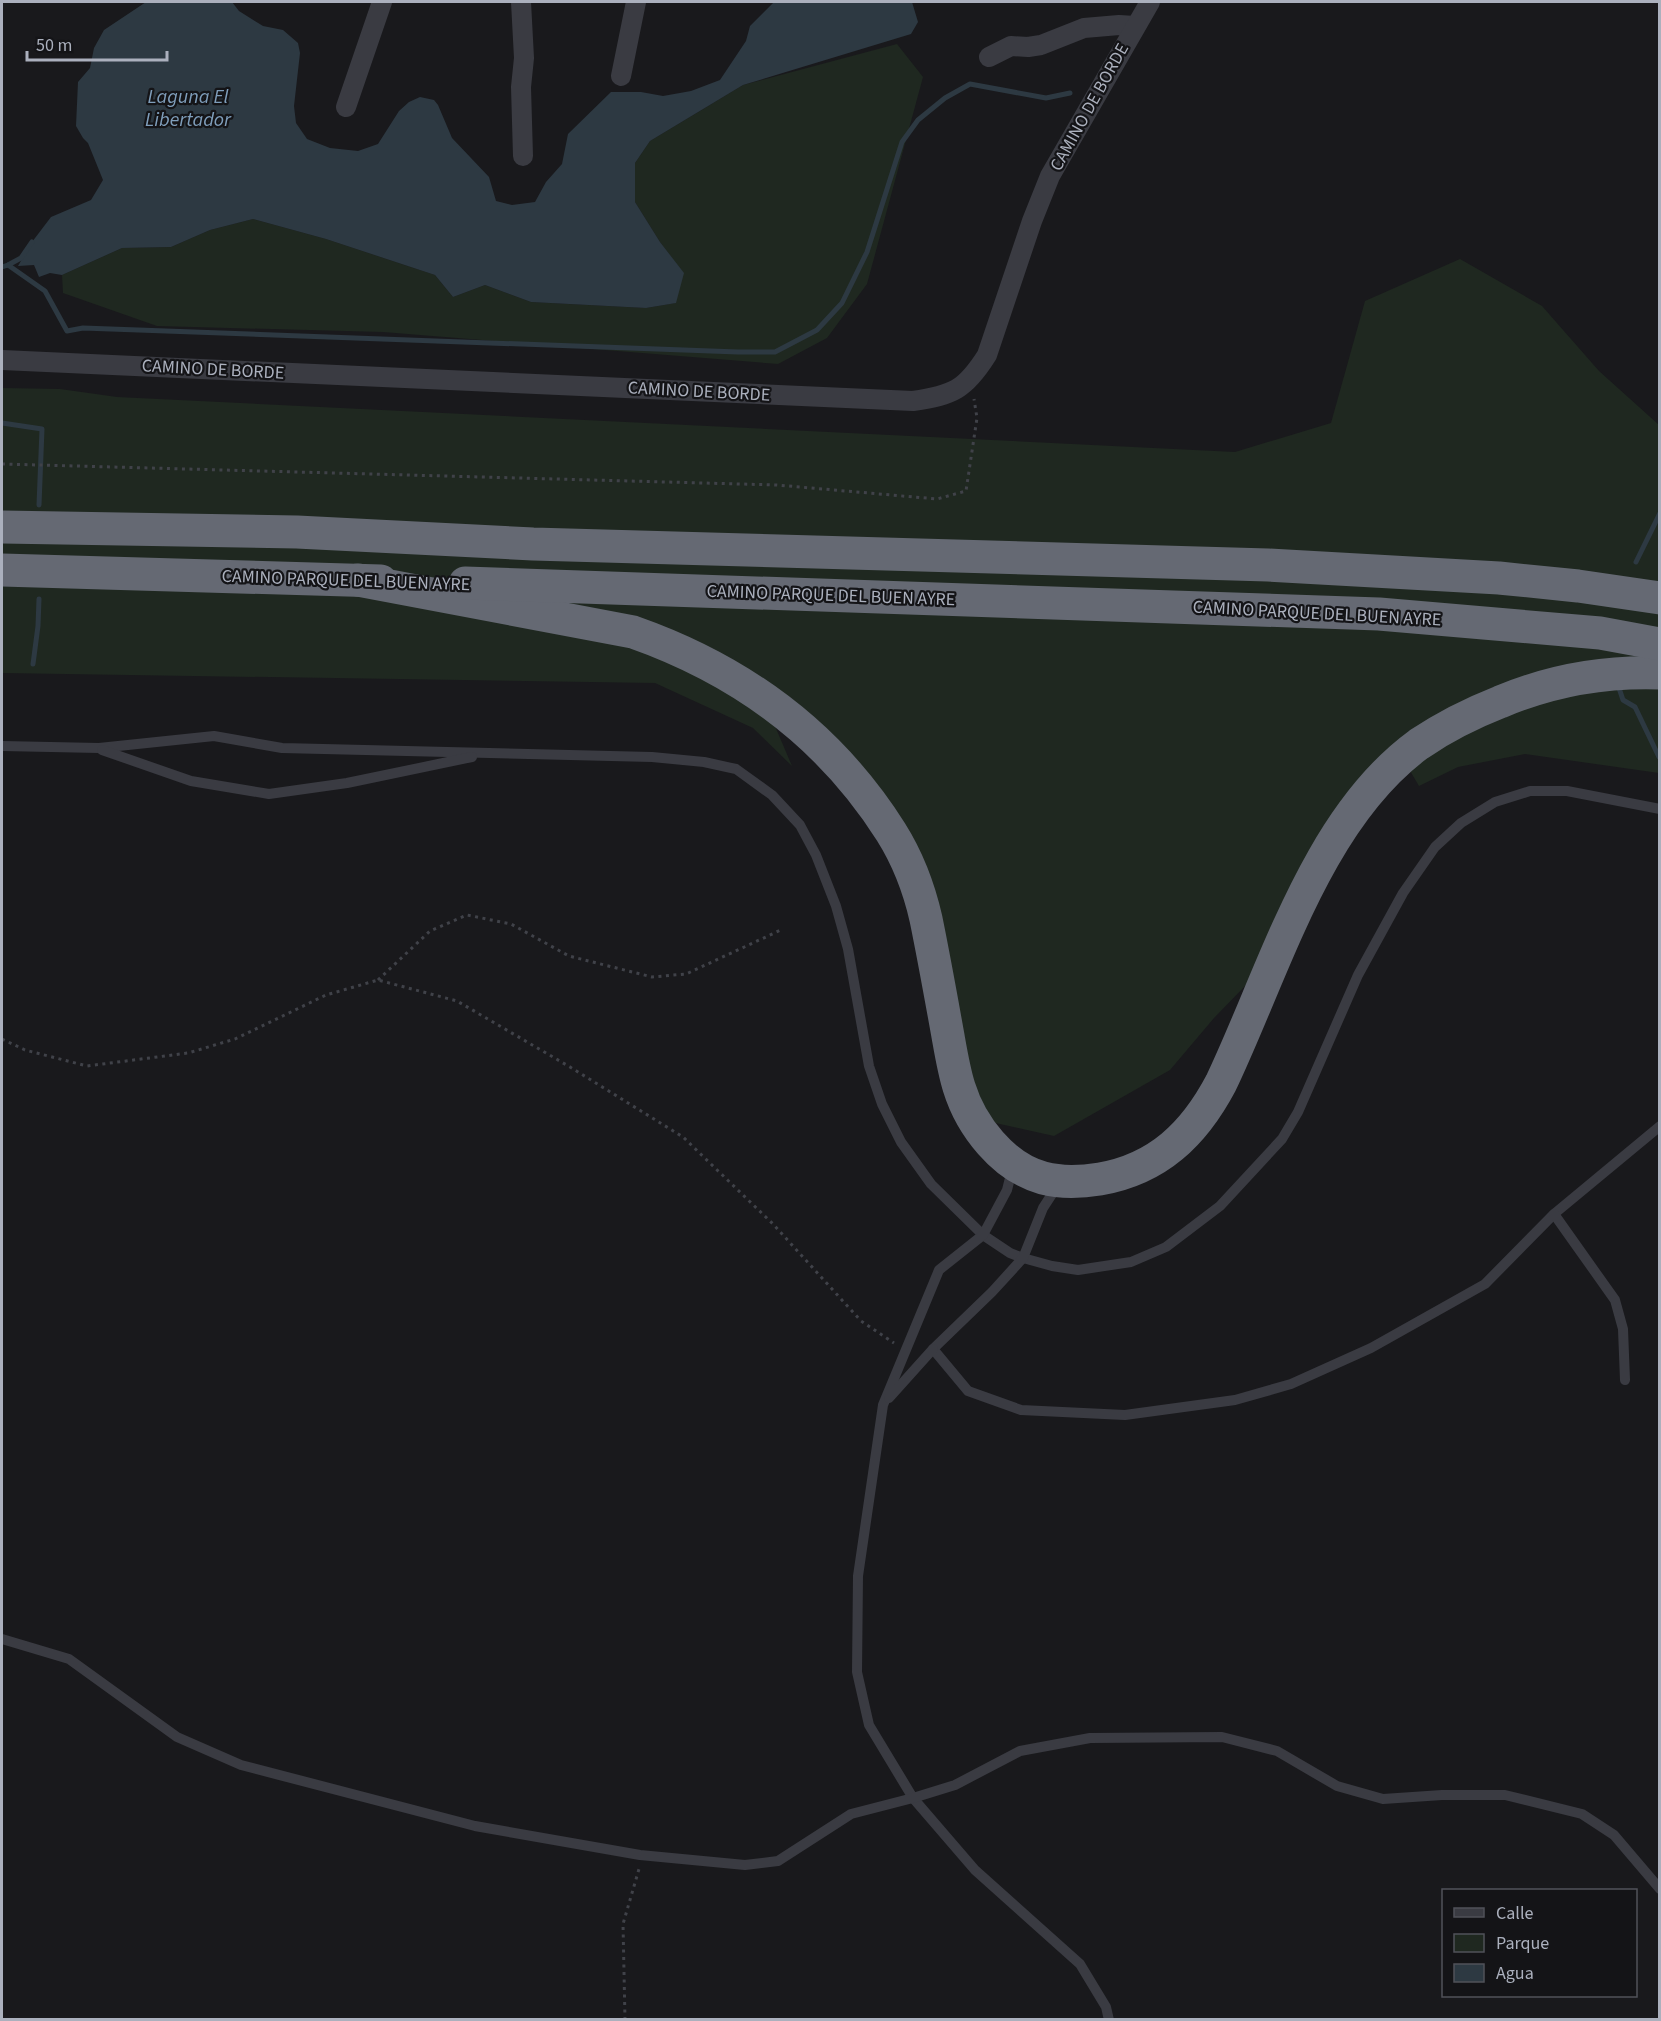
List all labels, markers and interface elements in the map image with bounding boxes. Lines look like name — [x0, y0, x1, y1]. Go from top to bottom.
scale bar — [27, 24, 166, 62]
text: 50 m — [36, 33, 72, 58]
street label: CAMINO DE BORDE — [1044, 39, 1135, 176]
water label: Laguna El Libertador — [145, 83, 232, 134]
street label: CAMINO DE BORDE — [141, 353, 285, 386]
street label: CAMINO DE BORDE — [627, 375, 771, 408]
street label: CAMINO PARQUE DEL BUEN AYRE — [221, 564, 471, 597]
street label: CAMINO PARQUE DEL BUEN AYRE — [706, 579, 956, 612]
street label: CAMINO PARQUE DEL BUEN AYRE — [1192, 595, 1442, 632]
legend — [1442, 1889, 1637, 1997]
text: Calle — [1496, 1901, 1534, 1926]
text: Parque — [1496, 1931, 1549, 1956]
text: Agua — [1496, 1961, 1534, 1986]

